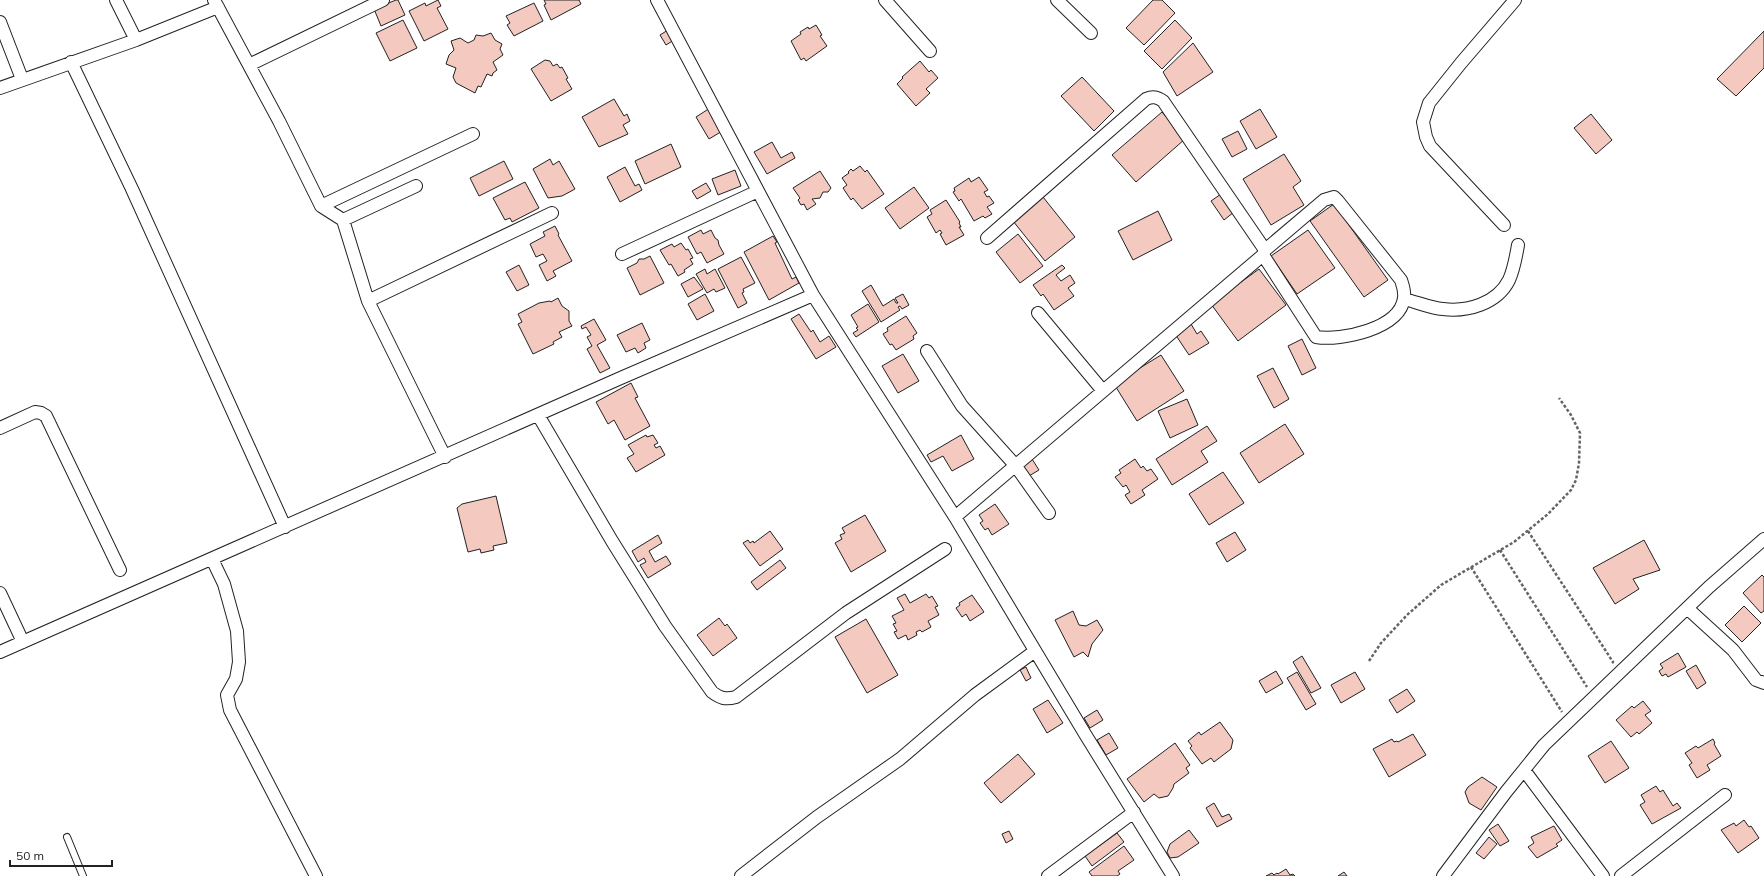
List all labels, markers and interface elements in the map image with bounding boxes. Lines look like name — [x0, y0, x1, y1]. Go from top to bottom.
scale bar — [10, 842, 112, 868]
text: 50 m — [16, 848, 44, 863]

